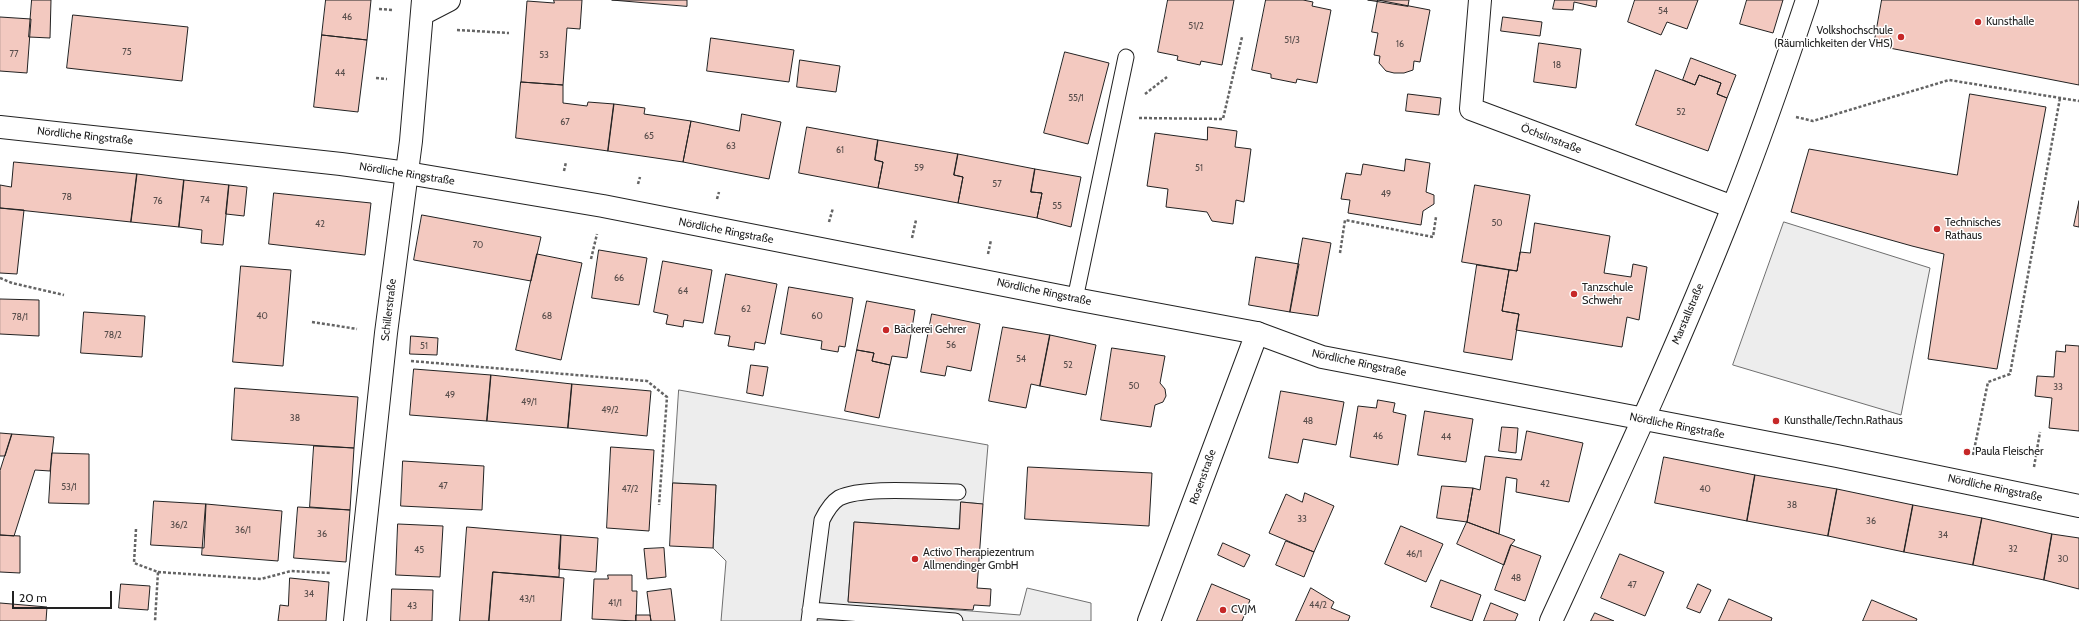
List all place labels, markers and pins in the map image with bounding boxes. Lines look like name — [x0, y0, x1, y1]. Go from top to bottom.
place label: Kunsthalle — [1986, 15, 2034, 29]
marker: Kunsthalle — [1973, 17, 1983, 27]
place label: Volkshochschule (Räumlichkeiten der VHS) — [1774, 24, 1893, 50]
marker: Volkshochschule (Räumlichkeiten der VHS) — [1896, 32, 1906, 42]
place label: Technisches Rathaus — [1945, 216, 2001, 242]
marker: Technisches Rathaus — [1932, 224, 1942, 234]
place label: Tanzschule Schwehr — [1582, 281, 1633, 307]
marker: Tanzschule Schwehr — [1569, 289, 1579, 299]
place label: Bäckerei Gehrer — [894, 323, 966, 337]
marker: Bäckerei Gehrer — [881, 325, 891, 335]
place label: Kunsthalle/Techn.Rathaus — [1784, 414, 1903, 428]
marker: Kunsthalle/Techn.Rathaus — [1771, 416, 1781, 426]
place label: Paula Fleischer — [1975, 445, 2043, 459]
marker: Paula Fleischer — [1962, 447, 1972, 457]
place label: Activo Therapiezentrum Allmendinger GmbH — [923, 546, 1034, 572]
marker: Activo Therapiezentrum Allmendinger GmbH — [910, 554, 920, 564]
place label: CVJM — [1231, 603, 1256, 617]
marker: CVJM — [1218, 605, 1228, 615]

